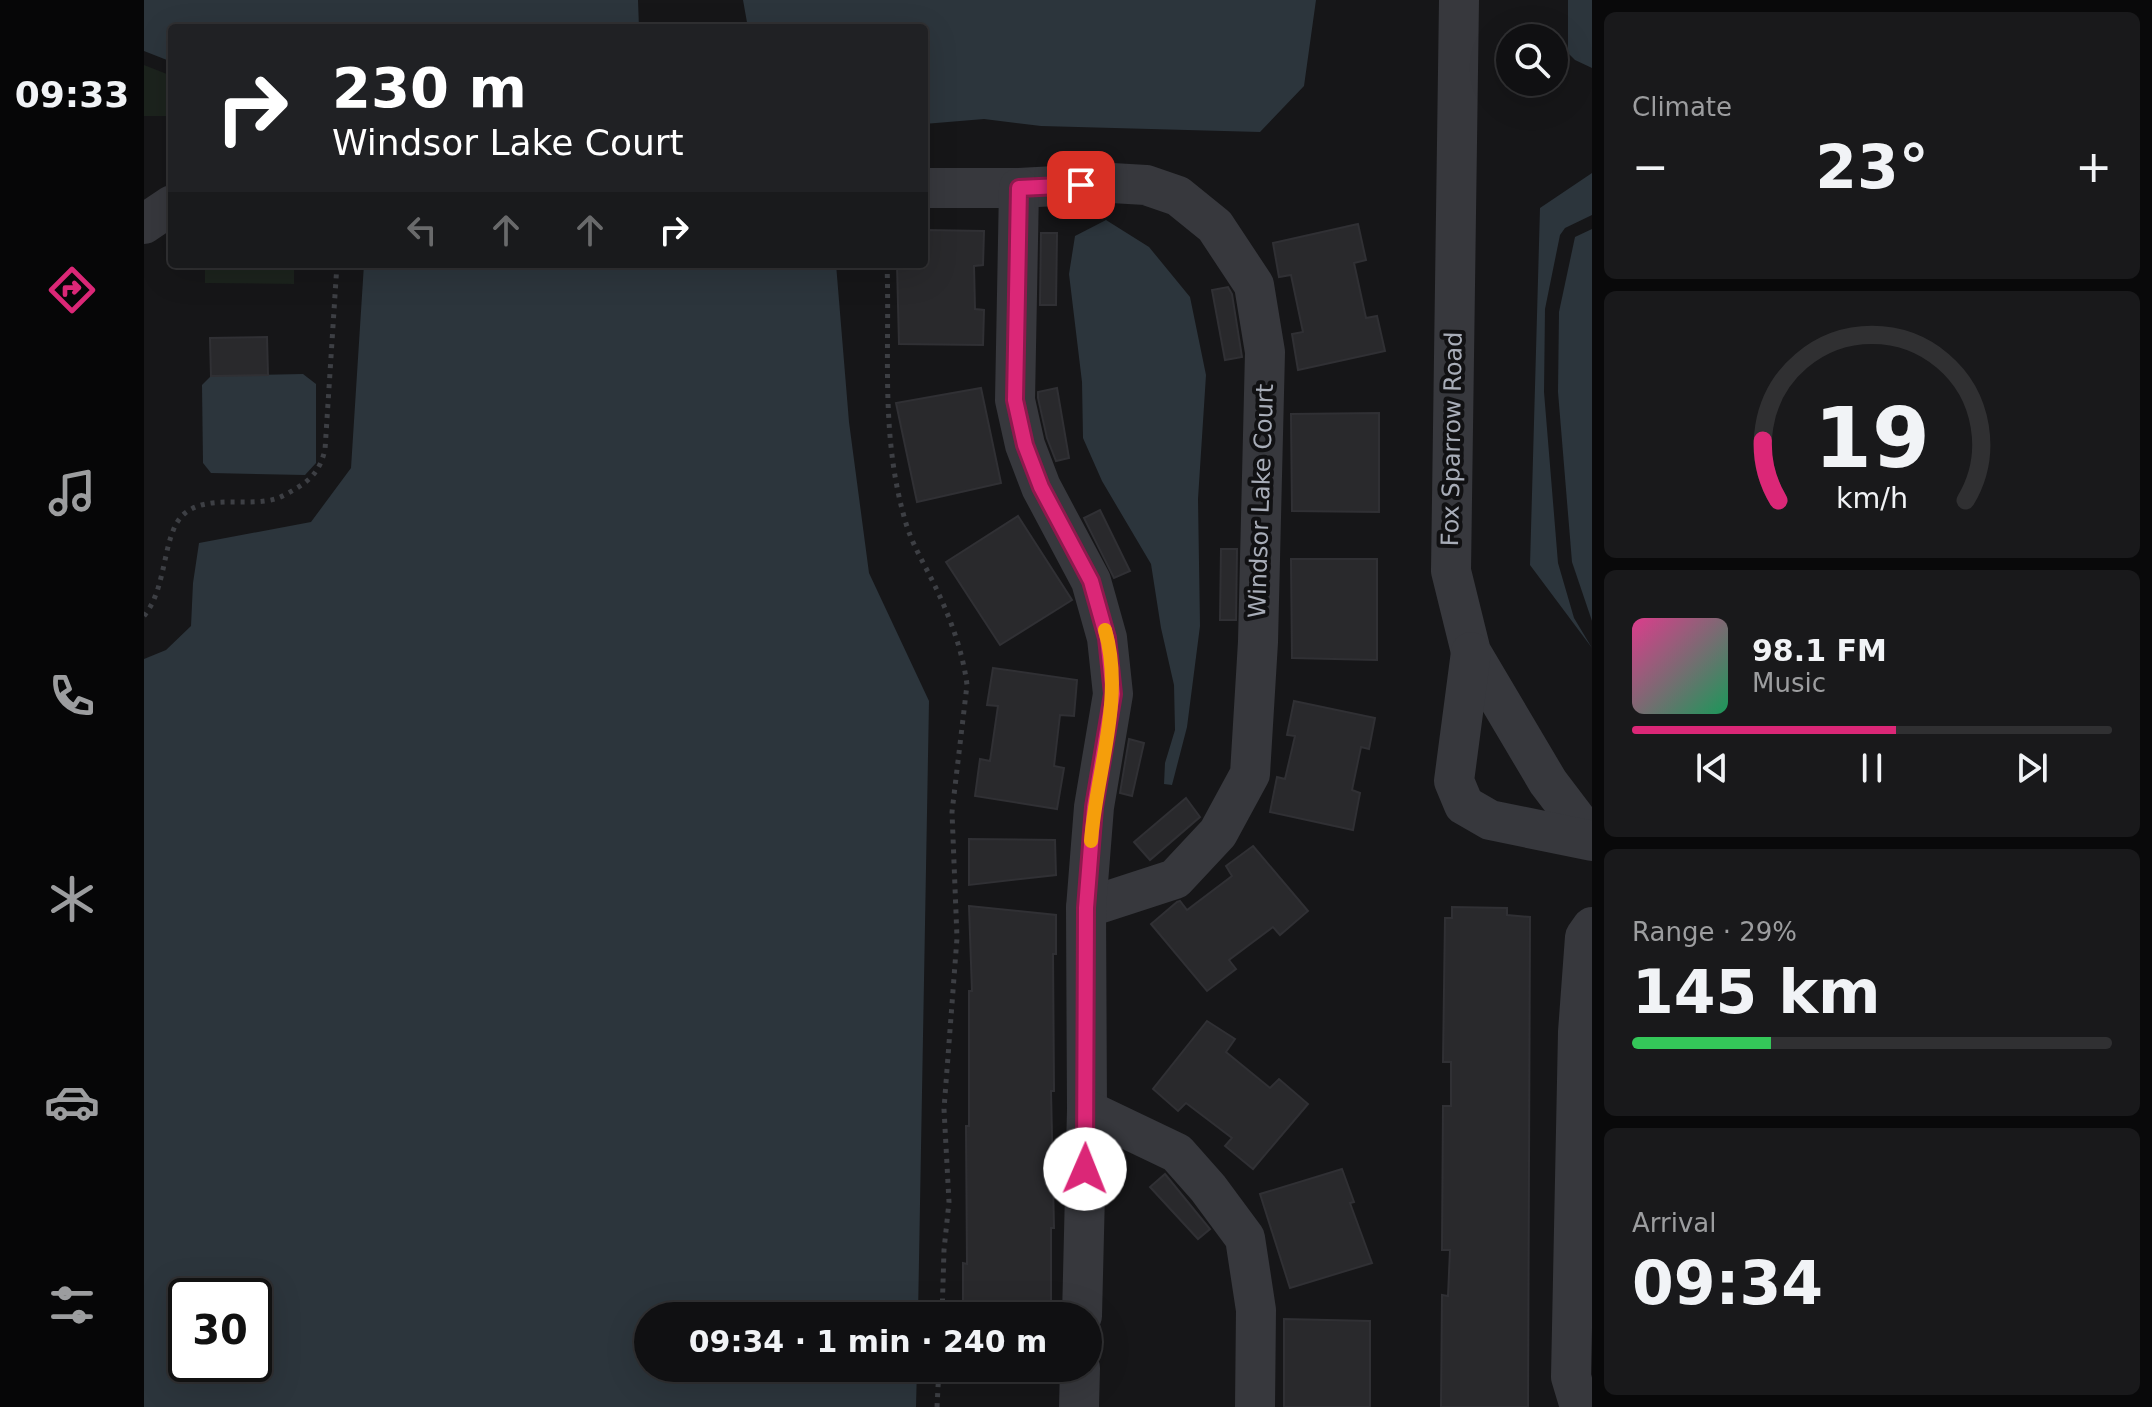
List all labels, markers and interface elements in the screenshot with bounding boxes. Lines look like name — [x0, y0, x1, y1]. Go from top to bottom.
map controls — [1496, 24, 1568, 96]
button: search — [1496, 24, 1568, 96]
text: 230 m — [332, 55, 527, 120]
icon: right — [200, 56, 304, 160]
text: 09:33 — [15, 74, 129, 115]
text: Climate — [1632, 92, 1732, 122]
text: Windsor Lake Court — [332, 122, 684, 163]
text: 23° — [1815, 132, 1929, 202]
text: − — [1632, 141, 1669, 192]
text: + — [2075, 141, 2112, 192]
pin — [1047, 151, 1115, 219]
icon: arrive — [1059, 163, 1103, 207]
icon: left — [400, 208, 444, 252]
icon: ahead — [484, 208, 528, 252]
icon: ahead — [568, 208, 612, 252]
icon: right — [652, 208, 696, 252]
icon: directions — [44, 262, 100, 318]
street label: Fox Sparrow Road — [1436, 331, 1468, 547]
street label: Windsor Lake Court — [1243, 383, 1279, 619]
text: 19 — [1814, 389, 1930, 486]
icon: music — [44, 465, 100, 521]
text: km/h — [1836, 481, 1908, 515]
text: 98.1 FM — [1752, 633, 1887, 668]
icon: phone — [44, 668, 100, 724]
text: Music — [1752, 668, 1826, 698]
icon: previous — [1690, 746, 1734, 790]
icon: pause — [1850, 746, 1894, 790]
icon: next — [2010, 746, 2054, 790]
icon: climate — [44, 871, 100, 927]
text: Range · 29% — [1632, 917, 1797, 947]
text: 145 km — [1632, 957, 1881, 1027]
icon: car — [44, 1074, 100, 1130]
position arrow — [1043, 1127, 1127, 1211]
text: Arrival — [1632, 1208, 1716, 1238]
text: 09:34 — [1632, 1248, 1823, 1318]
icon: filters — [44, 1277, 100, 1333]
speed limit sign: 30 — [168, 1278, 272, 1382]
text: 09:34 · 1 min · 240 m — [689, 1324, 1047, 1359]

